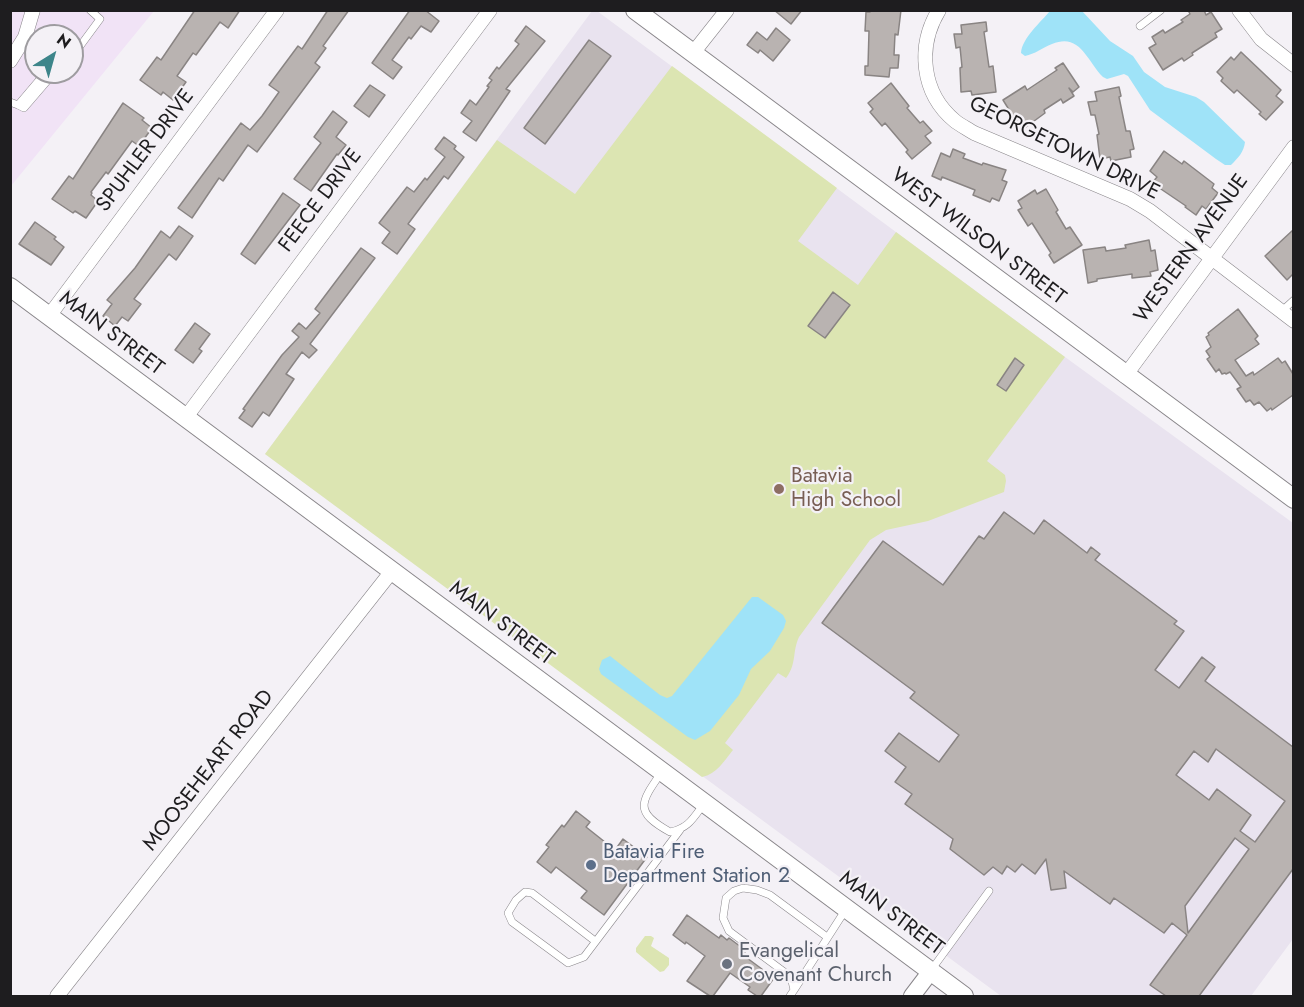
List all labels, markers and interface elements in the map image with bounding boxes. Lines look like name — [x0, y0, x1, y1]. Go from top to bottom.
north arrow — [24, 24, 84, 84]
text: N — [52, 28, 76, 54]
street label: SPUHLER DRIVE — [92, 85, 200, 217]
street label: GEORGETOWN DRIVE — [965, 92, 1163, 206]
street label: FEECE DRIVE — [274, 145, 368, 257]
street label: WEST WILSON STREET — [886, 163, 1070, 311]
street label: WESTERN AVENUE — [1130, 170, 1254, 328]
street label: MAIN STREET — [54, 286, 168, 382]
place label: Batavia High School — [791, 464, 901, 514]
marker: Batavia High School — [772, 482, 786, 496]
street label: MAIN STREET — [444, 576, 558, 672]
street label: MOOSEHEART ROAD — [138, 685, 280, 857]
place label: Batavia Fire Department Station 2 — [603, 840, 790, 890]
marker: Batavia Fire Department Station 2 — [584, 858, 598, 872]
street label: MAIN STREET — [834, 866, 948, 962]
place label: Evangelical Covenant Church — [739, 939, 892, 989]
marker: Evangelical Covenant Church — [720, 957, 734, 971]

